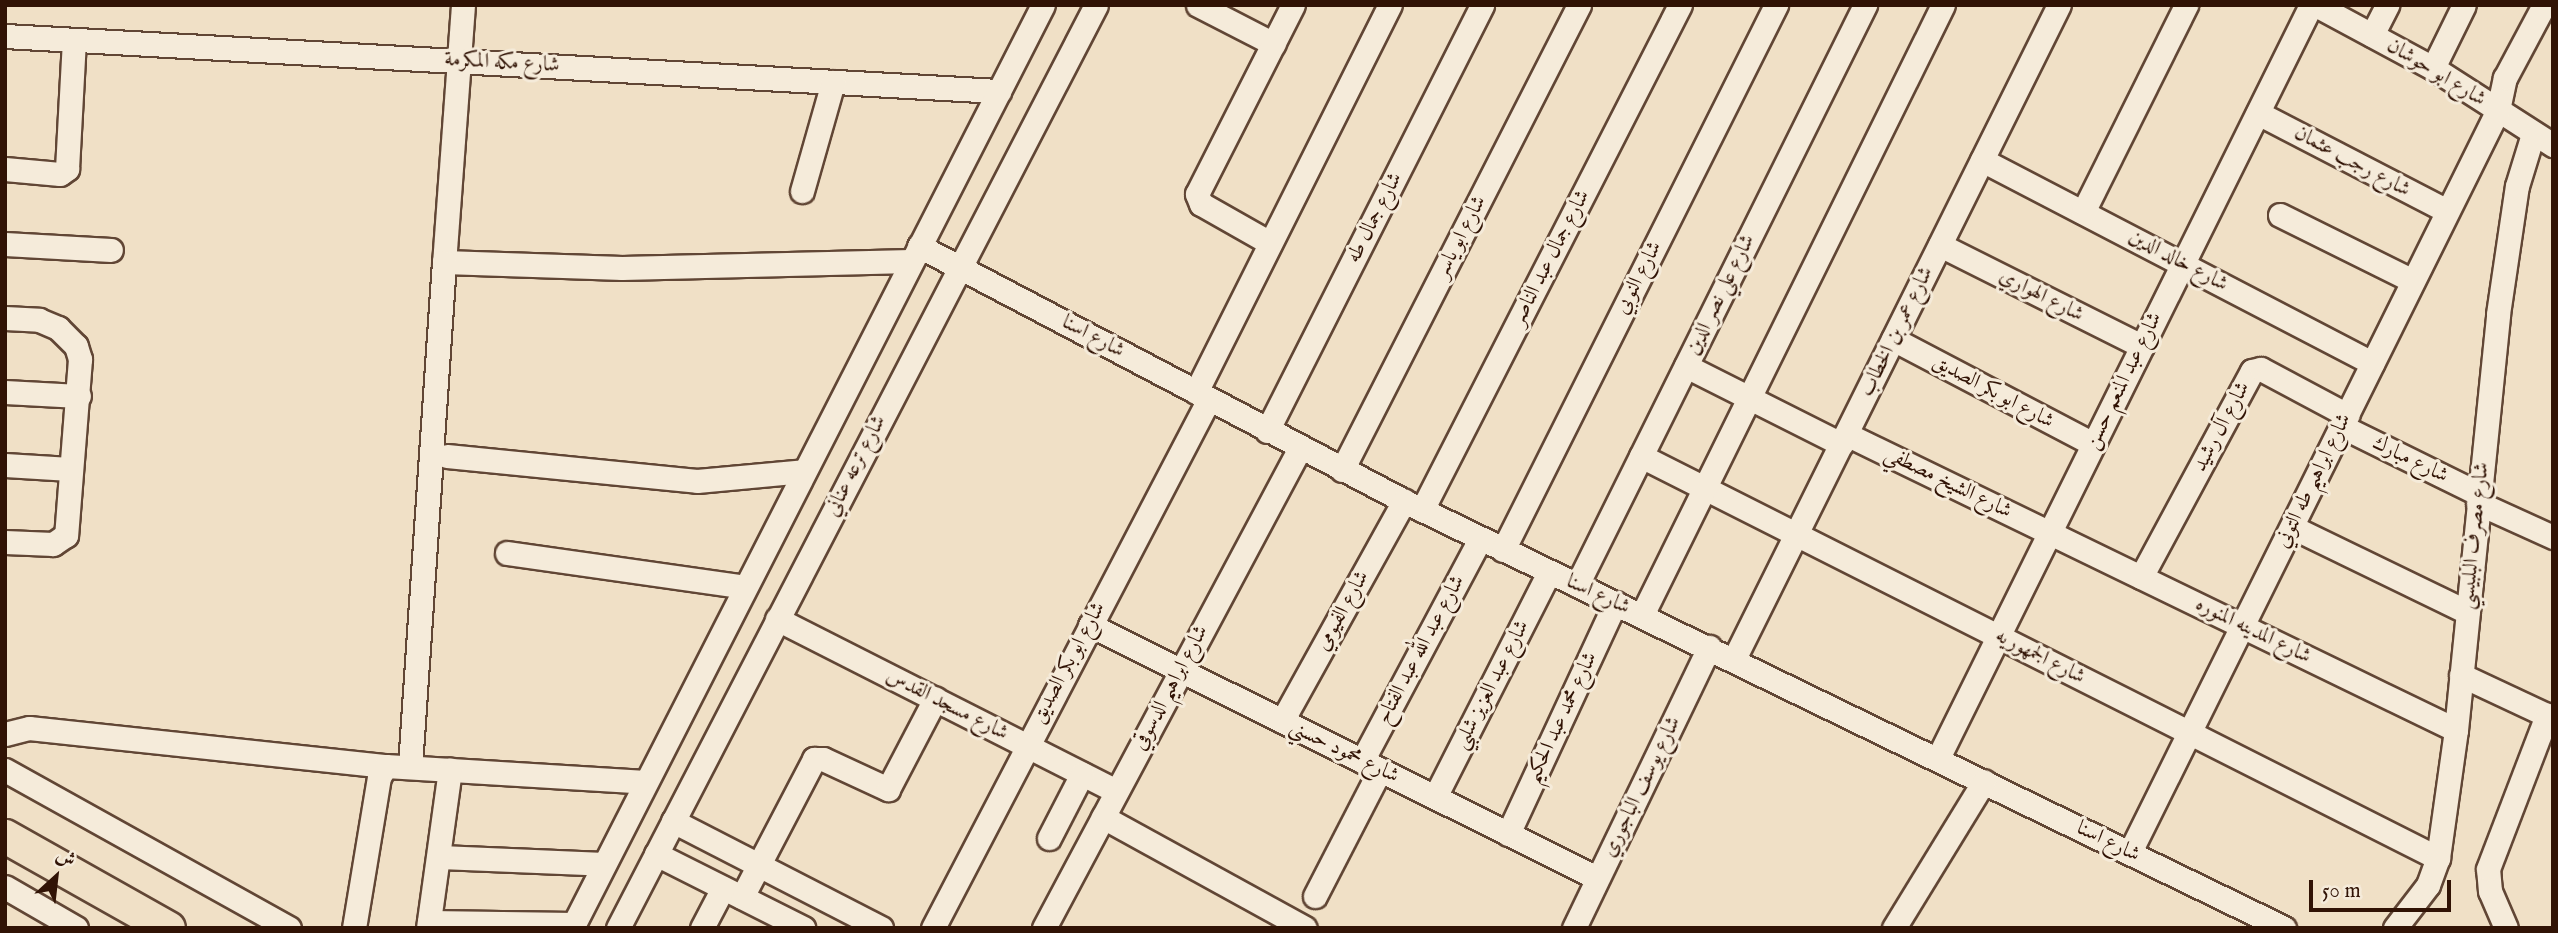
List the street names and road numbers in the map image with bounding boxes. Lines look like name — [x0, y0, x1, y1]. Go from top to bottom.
street label: شارع ابو حوشان — [2382, 34, 2490, 112]
street label: شارع مكه المكرمة — [444, 47, 560, 79]
street label: شارع رجب عثمان — [2290, 121, 2414, 203]
street label: شارع جمال طه — [1341, 168, 1409, 268]
street label: شارع جمال عبد الناصر — [1506, 186, 1596, 330]
street label: شارع ابو ياسر — [1430, 192, 1492, 282]
street label: شارع خالد الدين — [2124, 224, 2232, 298]
street label: شارع علي نصر الدين — [1681, 230, 1761, 360]
street label: شارع النوبي — [1610, 237, 1668, 319]
street label: شارع عمر بن الخطاب — [1855, 263, 1939, 401]
street label: شارع الهواري — [1994, 264, 2088, 328]
street label: شارع عبد المنعم حسن — [2080, 308, 2168, 454]
street label: شارع اسنا — [1057, 310, 1129, 364]
street label: شارع ابو بكر الصديق — [1928, 349, 2058, 435]
street label: شارع آل رشيد — [2188, 378, 2256, 476]
street label: شارع ابراهيم طه التوني — [2271, 410, 2357, 552]
street label: شارع ترعه عناني — [820, 411, 892, 521]
street label: شارع مبارك — [2368, 431, 2452, 489]
street label: شارع الشيخ مصطفي — [1880, 441, 2016, 525]
street label: شارع مصرف البلبيسي — [2455, 461, 2495, 611]
street label: شارع الفيومي — [1311, 567, 1375, 655]
street label: شارع اسنا — [1562, 569, 1634, 621]
street label: شارع عبد الله عبد الفتاح — [1371, 571, 1471, 729]
street label: شارع المدينه المنوره — [2191, 592, 2315, 670]
street label: شارع ابو بكر الصديق — [1026, 598, 1112, 728]
street label: شارع عبد العزيز شلبي — [1449, 616, 1535, 754]
street label: شارع ابراهيم الدسوقي — [1128, 621, 1214, 755]
street label: شارع الجمهوريه — [1991, 624, 2089, 690]
street label: شارع محمد عبد الحكيم — [1520, 648, 1604, 788]
street label: شارع مسجد القدس — [882, 663, 1012, 747]
street label: شارع يوسف الباجوري — [1597, 713, 1687, 861]
street label: شارع محمود حسني — [1285, 715, 1403, 789]
street label: شارع اسنا — [2072, 816, 2144, 868]

